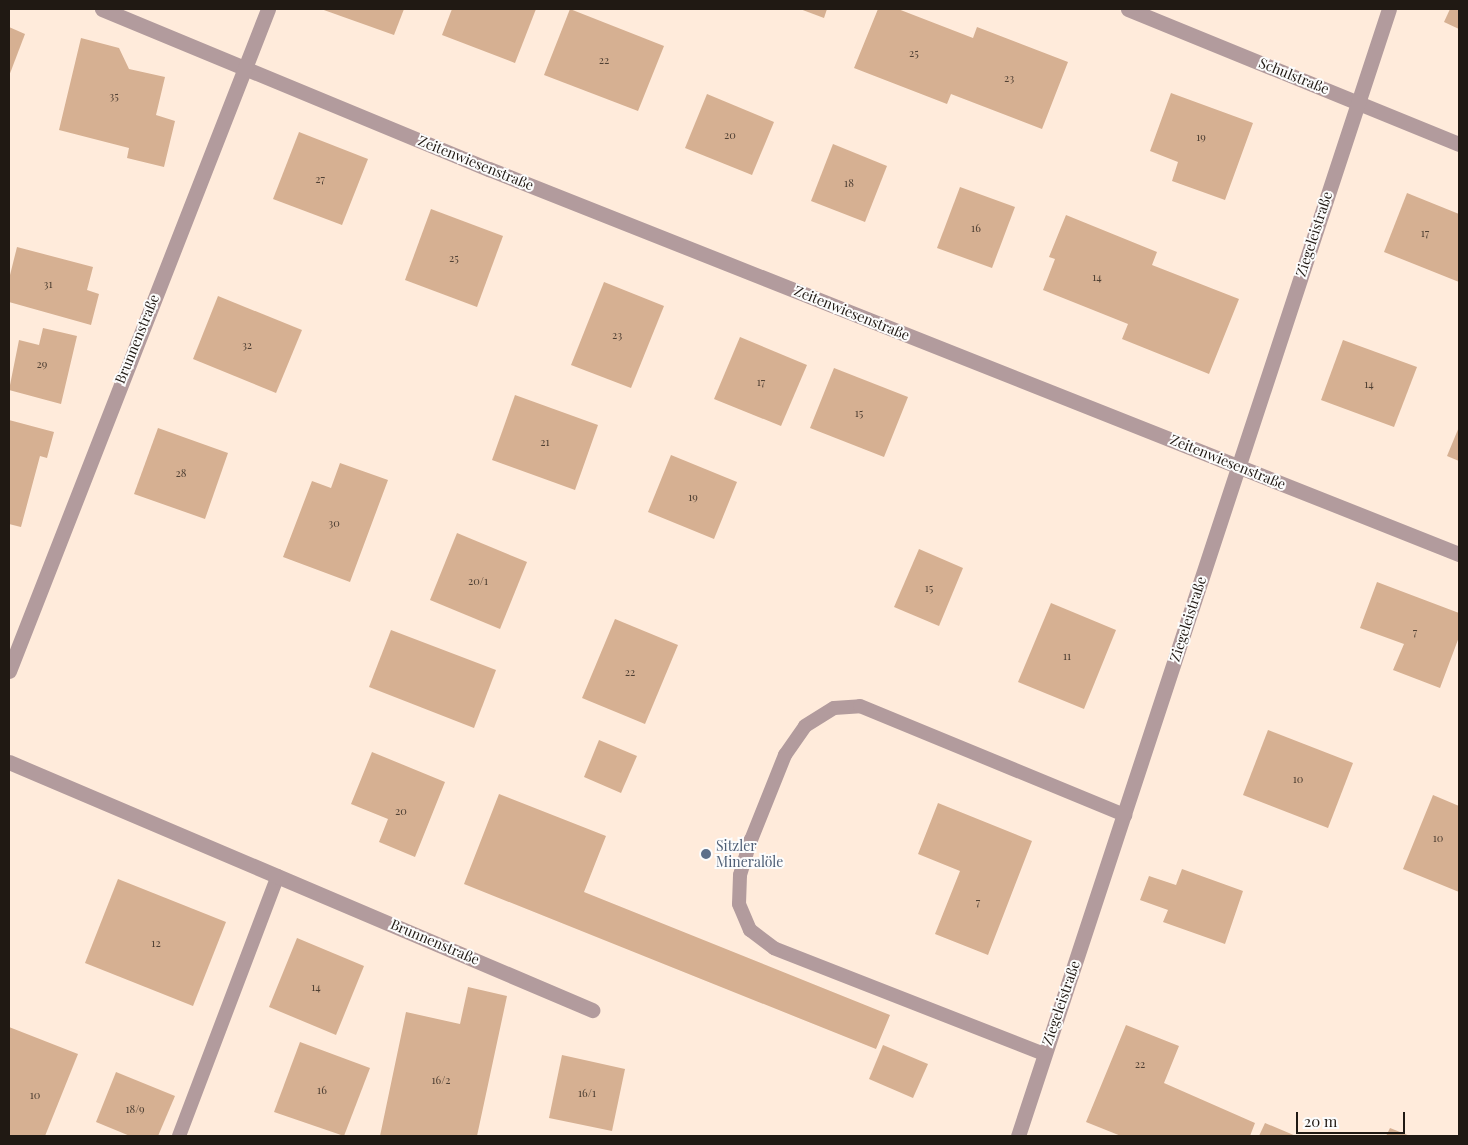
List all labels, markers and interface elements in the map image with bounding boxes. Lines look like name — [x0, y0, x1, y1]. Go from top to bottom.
house number: 25 — [909, 46, 919, 60]
house number: 22 — [599, 53, 609, 67]
street label: Schulstraße — [1256, 54, 1332, 98]
house number: 23 — [1004, 71, 1014, 85]
house number: 35 — [109, 89, 119, 103]
house number: 20 — [724, 128, 736, 142]
house number: 19 — [1196, 130, 1206, 144]
street label: Zeitenwiesenstraße — [416, 132, 536, 194]
house number: 27 — [315, 172, 325, 186]
house number: 18 — [844, 176, 854, 190]
street label: Ziegeleistraße — [1292, 189, 1336, 279]
house number: 16 — [971, 221, 981, 235]
house number: 17 — [1421, 226, 1429, 240]
house number: 25 — [449, 251, 459, 265]
house number: 14 — [1092, 270, 1102, 284]
house number: 31 — [43, 277, 53, 291]
street label: Zeitenwiesenstraße — [792, 282, 912, 344]
street label: Brunnenstraße — [111, 292, 163, 386]
house number: 23 — [612, 328, 622, 342]
house number: 32 — [242, 338, 252, 352]
house number: 29 — [37, 357, 47, 371]
house number: 17 — [757, 375, 765, 389]
house number: 14 — [1364, 377, 1374, 391]
house number: 15 — [855, 406, 863, 420]
street label: Zeitenwiesenstraße — [1168, 431, 1288, 493]
house number: 21 — [540, 435, 550, 449]
house number: 28 — [176, 466, 186, 480]
house number: 19 — [688, 490, 698, 504]
house number: 30 — [328, 516, 340, 530]
house number: 20/1 — [468, 574, 488, 588]
street label: Ziegeleistraße — [1166, 574, 1210, 664]
house number: 15 — [925, 581, 933, 595]
house number: 7 — [1413, 625, 1417, 639]
house number: 11 — [1063, 649, 1071, 663]
house number: 22 — [625, 665, 635, 679]
house number: 10 — [1293, 772, 1303, 786]
house number: 20 — [395, 804, 407, 818]
house number: 10 — [1433, 831, 1443, 845]
place label: Sitzler Mineralöle — [716, 838, 783, 870]
marker: Sitzler Mineralöle — [700, 848, 712, 860]
house number: 7 — [976, 895, 980, 909]
street label: Brunnenstraße — [388, 916, 482, 968]
house number: 12 — [151, 936, 161, 950]
street label: Ziegeleistraße — [1039, 958, 1083, 1048]
house number: 14 — [311, 980, 321, 994]
house number: 22 — [1135, 1057, 1145, 1071]
house number: 16/2 — [432, 1073, 450, 1087]
house number: 16 — [317, 1083, 327, 1097]
house number: 16/1 — [578, 1086, 596, 1100]
house number: 10 — [30, 1088, 40, 1102]
house number: 18/9 — [125, 1102, 145, 1116]
scale bar — [1298, 1102, 1407, 1134]
text: 20 m — [1304, 1111, 1337, 1131]

